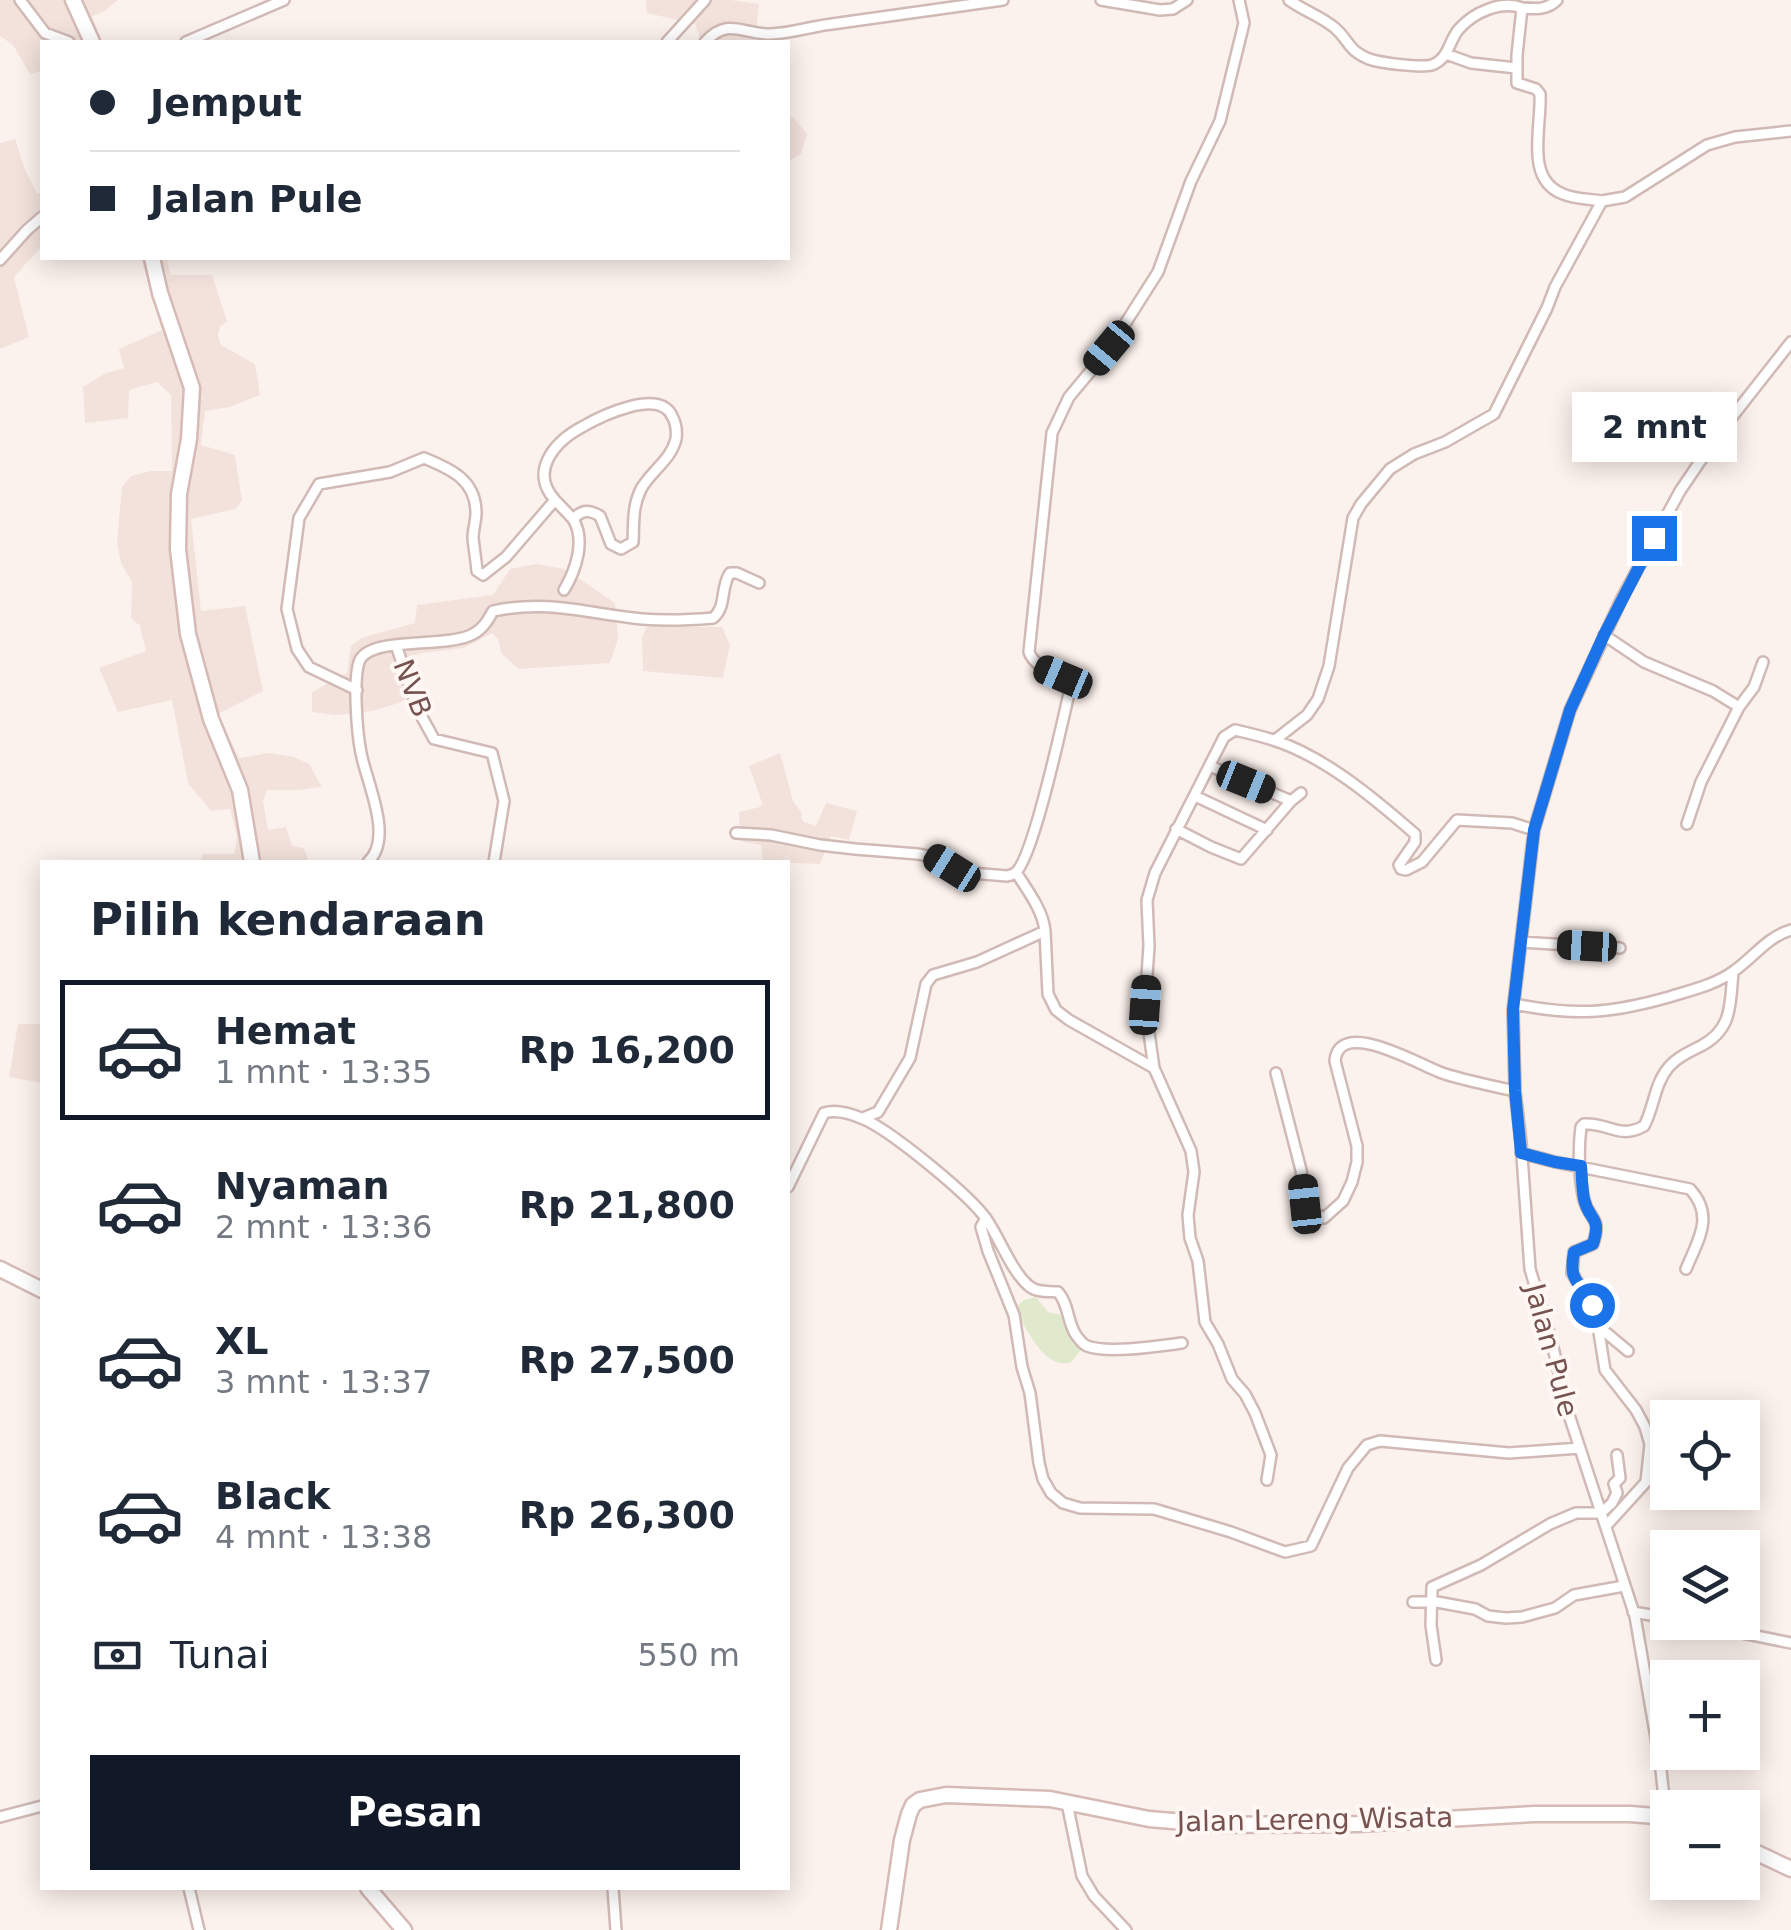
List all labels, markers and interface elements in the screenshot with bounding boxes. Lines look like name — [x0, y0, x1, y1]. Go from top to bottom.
text: Jemput — [150, 81, 302, 125]
text: Jalan Pule — [150, 177, 362, 221]
car — [1078, 315, 1140, 381]
callout: 2 mnt — [1572, 393, 1736, 463]
text: 2 mnt — [1602, 408, 1707, 446]
route end — [1632, 516, 1677, 561]
car — [1030, 651, 1096, 703]
street label: NVB — [387, 655, 439, 722]
car — [1213, 757, 1279, 807]
car — [919, 839, 985, 897]
text: Pilih kendaraan — [90, 893, 486, 946]
car — [1556, 929, 1618, 963]
car — [1128, 974, 1162, 1036]
icon: car — [95, 1005, 185, 1095]
text: Hemat — [215, 1009, 356, 1053]
text: Rp 16,200 — [519, 1028, 735, 1072]
text: 1 mnt · 13:35 — [215, 1053, 432, 1091]
icon: car — [95, 1160, 185, 1250]
text: Nyaman — [215, 1164, 390, 1208]
car — [1287, 1173, 1323, 1235]
text: Rp 21,800 — [519, 1183, 735, 1227]
text: 2 mnt · 13:36 — [215, 1208, 432, 1246]
street label: Jalan Pule — [1517, 1278, 1585, 1420]
route start — [1570, 1283, 1615, 1328]
icon: car — [95, 1315, 185, 1405]
text: XL — [215, 1319, 269, 1363]
text: Rp 27,500 — [519, 1338, 735, 1382]
text: 3 mnt · 13:37 — [215, 1363, 432, 1401]
map controls — [1650, 1400, 1760, 1900]
button: locate — [1650, 1400, 1760, 1510]
icon: car — [95, 1470, 185, 1560]
text: Black — [215, 1474, 330, 1518]
text: Rp 26,300 — [519, 1493, 735, 1537]
text: 4 mnt · 13:38 — [215, 1518, 432, 1556]
button: layers — [1650, 1530, 1760, 1640]
icon: cash — [90, 1628, 145, 1683]
text: Tunai — [170, 1633, 269, 1677]
text: 550 m — [638, 1636, 740, 1674]
button: + — [1650, 1660, 1760, 1770]
button: Pesan — [90, 1755, 740, 1870]
button: − — [1650, 1790, 1760, 1900]
street label: Jalan Lereng Wisata — [1174, 1801, 1454, 1838]

